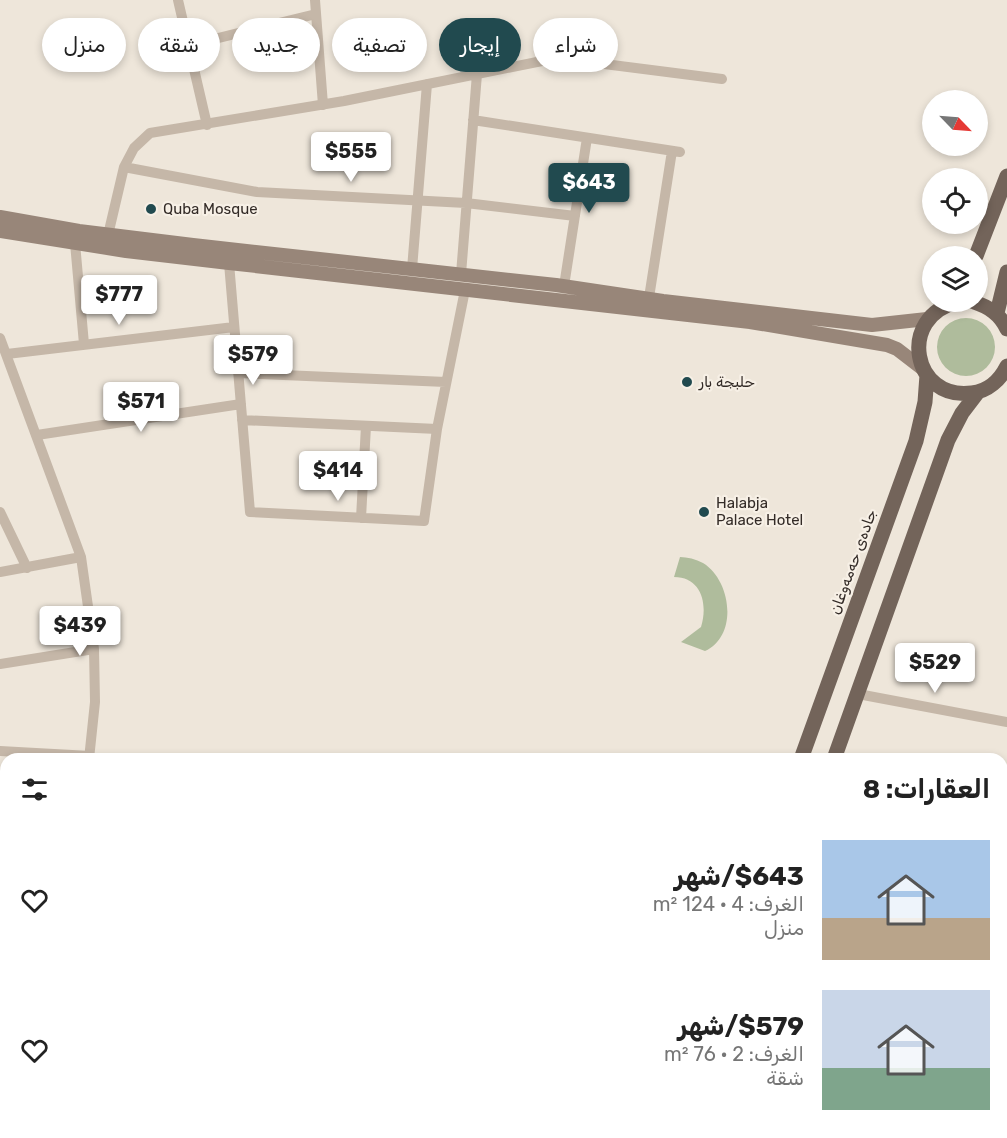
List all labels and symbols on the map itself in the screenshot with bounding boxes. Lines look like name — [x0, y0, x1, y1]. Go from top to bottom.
north arrow — [922, 90, 988, 156]
pin: $555 — [315, 132, 387, 183]
pin: $643 — [553, 163, 625, 214]
place label: Quba Mosque — [163, 200, 258, 218]
marker: Quba Mosque — [144, 202, 158, 216]
pin: $777 — [83, 275, 155, 326]
pin: $579 — [217, 335, 289, 386]
place label: حلبجة بار — [698, 373, 755, 391]
marker: حلبجة بار — [680, 375, 694, 389]
pin: $571 — [105, 382, 177, 433]
pin: $414 — [302, 451, 374, 502]
place label: Halabja Palace Hotel — [716, 494, 803, 529]
marker: Halabja Palace Hotel — [697, 505, 711, 519]
street label: جادەی حەمەوغان — [826, 507, 881, 617]
pin: $439 — [44, 606, 116, 657]
pin: $529 — [899, 643, 971, 694]

